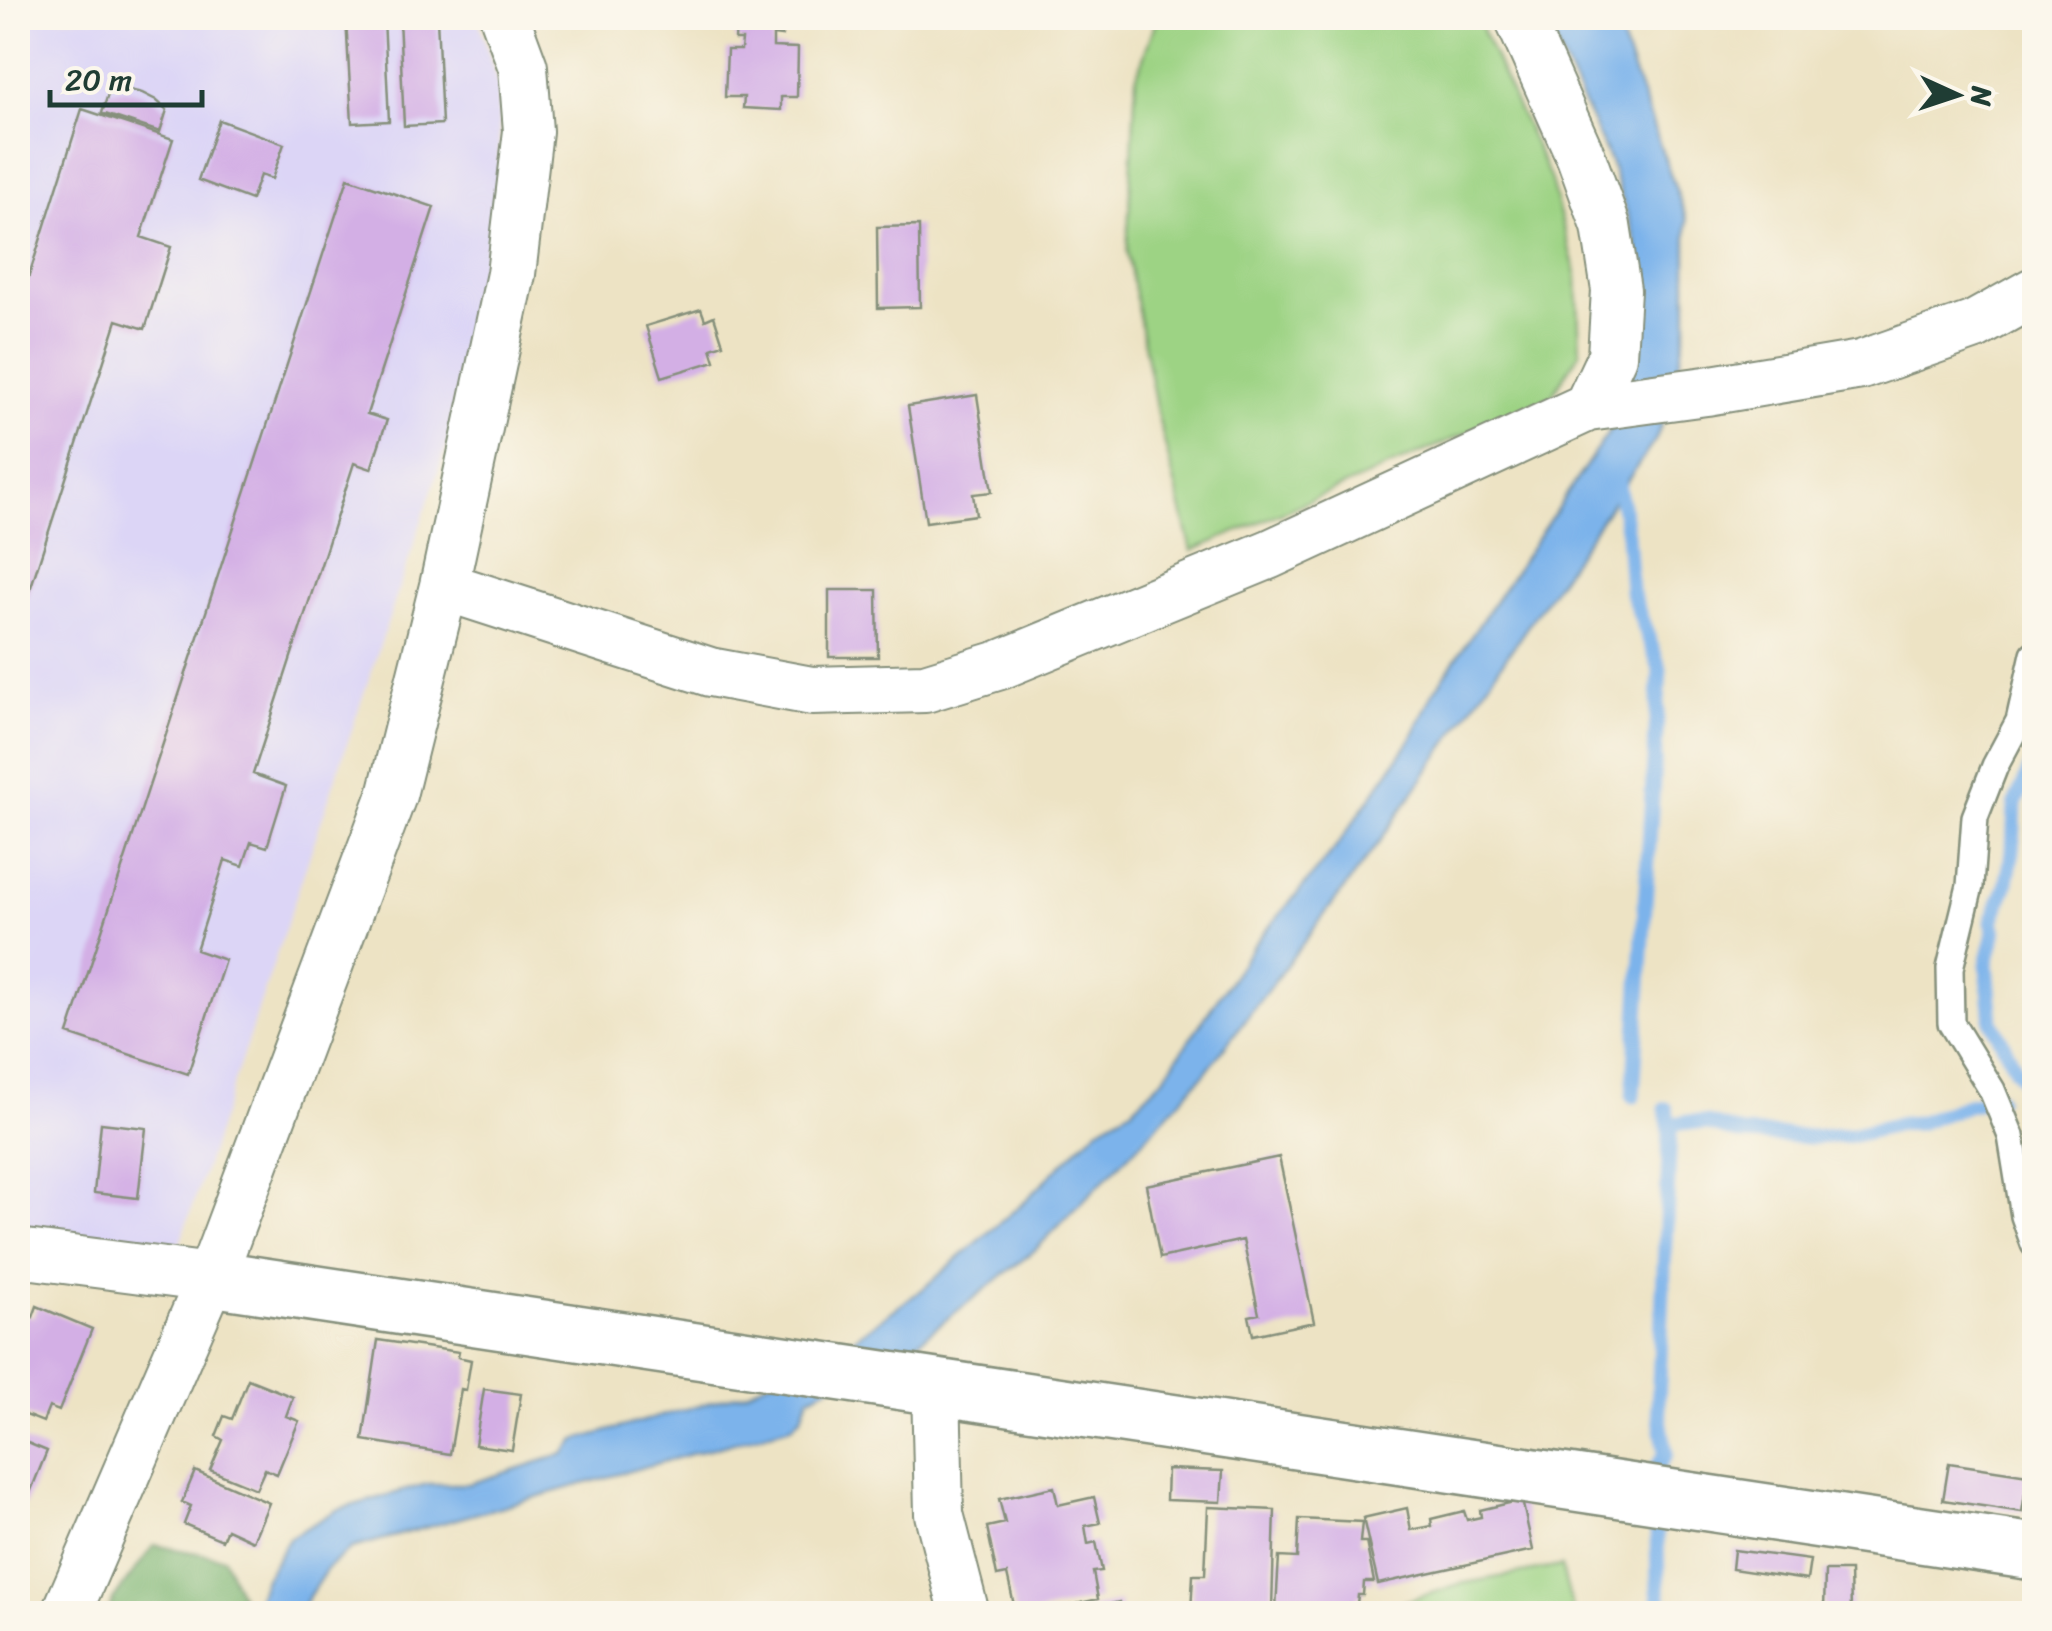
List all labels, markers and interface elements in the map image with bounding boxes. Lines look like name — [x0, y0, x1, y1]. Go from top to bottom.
scale bar — [50, 45, 202, 107]
north arrow — [1907, 45, 2007, 145]
text: 20 m — [65, 53, 132, 107]
text: N — [1956, 84, 2006, 108]

